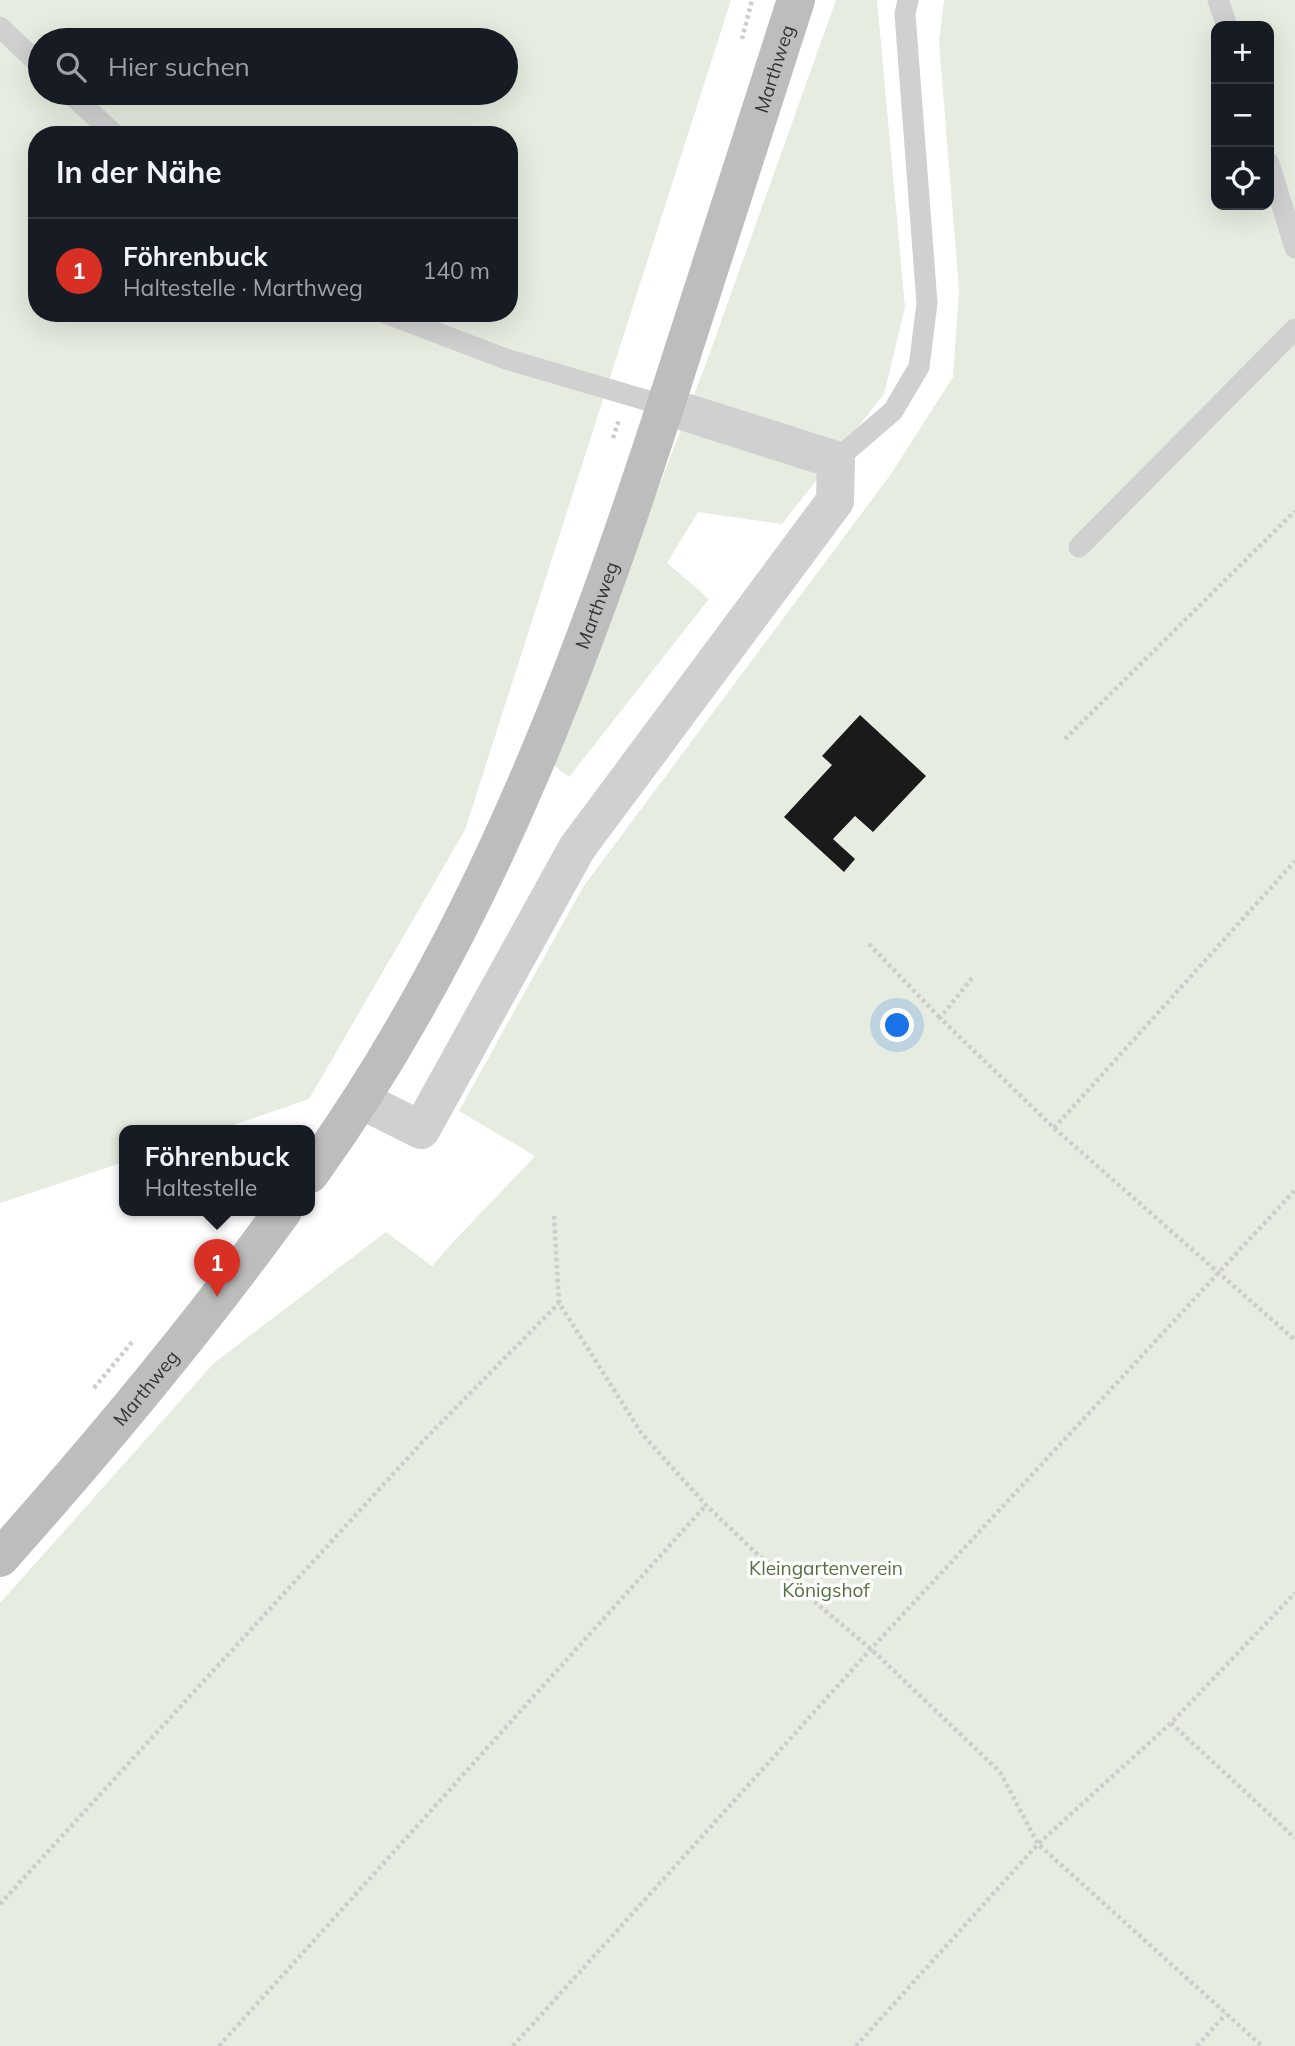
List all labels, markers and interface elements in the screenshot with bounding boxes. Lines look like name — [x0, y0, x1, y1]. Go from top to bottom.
map controls — [1211, 21, 1274, 210]
button: + — [1211, 21, 1274, 84]
street label: Marthweg — [749, 22, 799, 116]
search box — [28, 28, 518, 105]
icon: search — [52, 48, 90, 86]
text: Hier suchen — [108, 50, 250, 83]
button: − — [1211, 84, 1274, 147]
button: locate — [1211, 147, 1274, 210]
text: In der Nähe — [56, 153, 222, 191]
text: Föhrenbuck — [123, 240, 267, 273]
text: 1 — [72, 256, 86, 285]
text: 140 m — [422, 256, 490, 285]
text: Haltestelle · Marthweg — [123, 273, 363, 302]
street label: Marthweg — [570, 558, 624, 652]
your location — [880, 1008, 914, 1042]
popup — [119, 1125, 315, 1216]
text: Föhrenbuck — [145, 1140, 289, 1173]
text: Haltestelle — [145, 1173, 257, 1202]
pin: 1 — [194, 1239, 240, 1297]
street label: Marthweg — [108, 1345, 184, 1431]
park label: Kleingartenverein Königshof — [749, 1556, 903, 1602]

